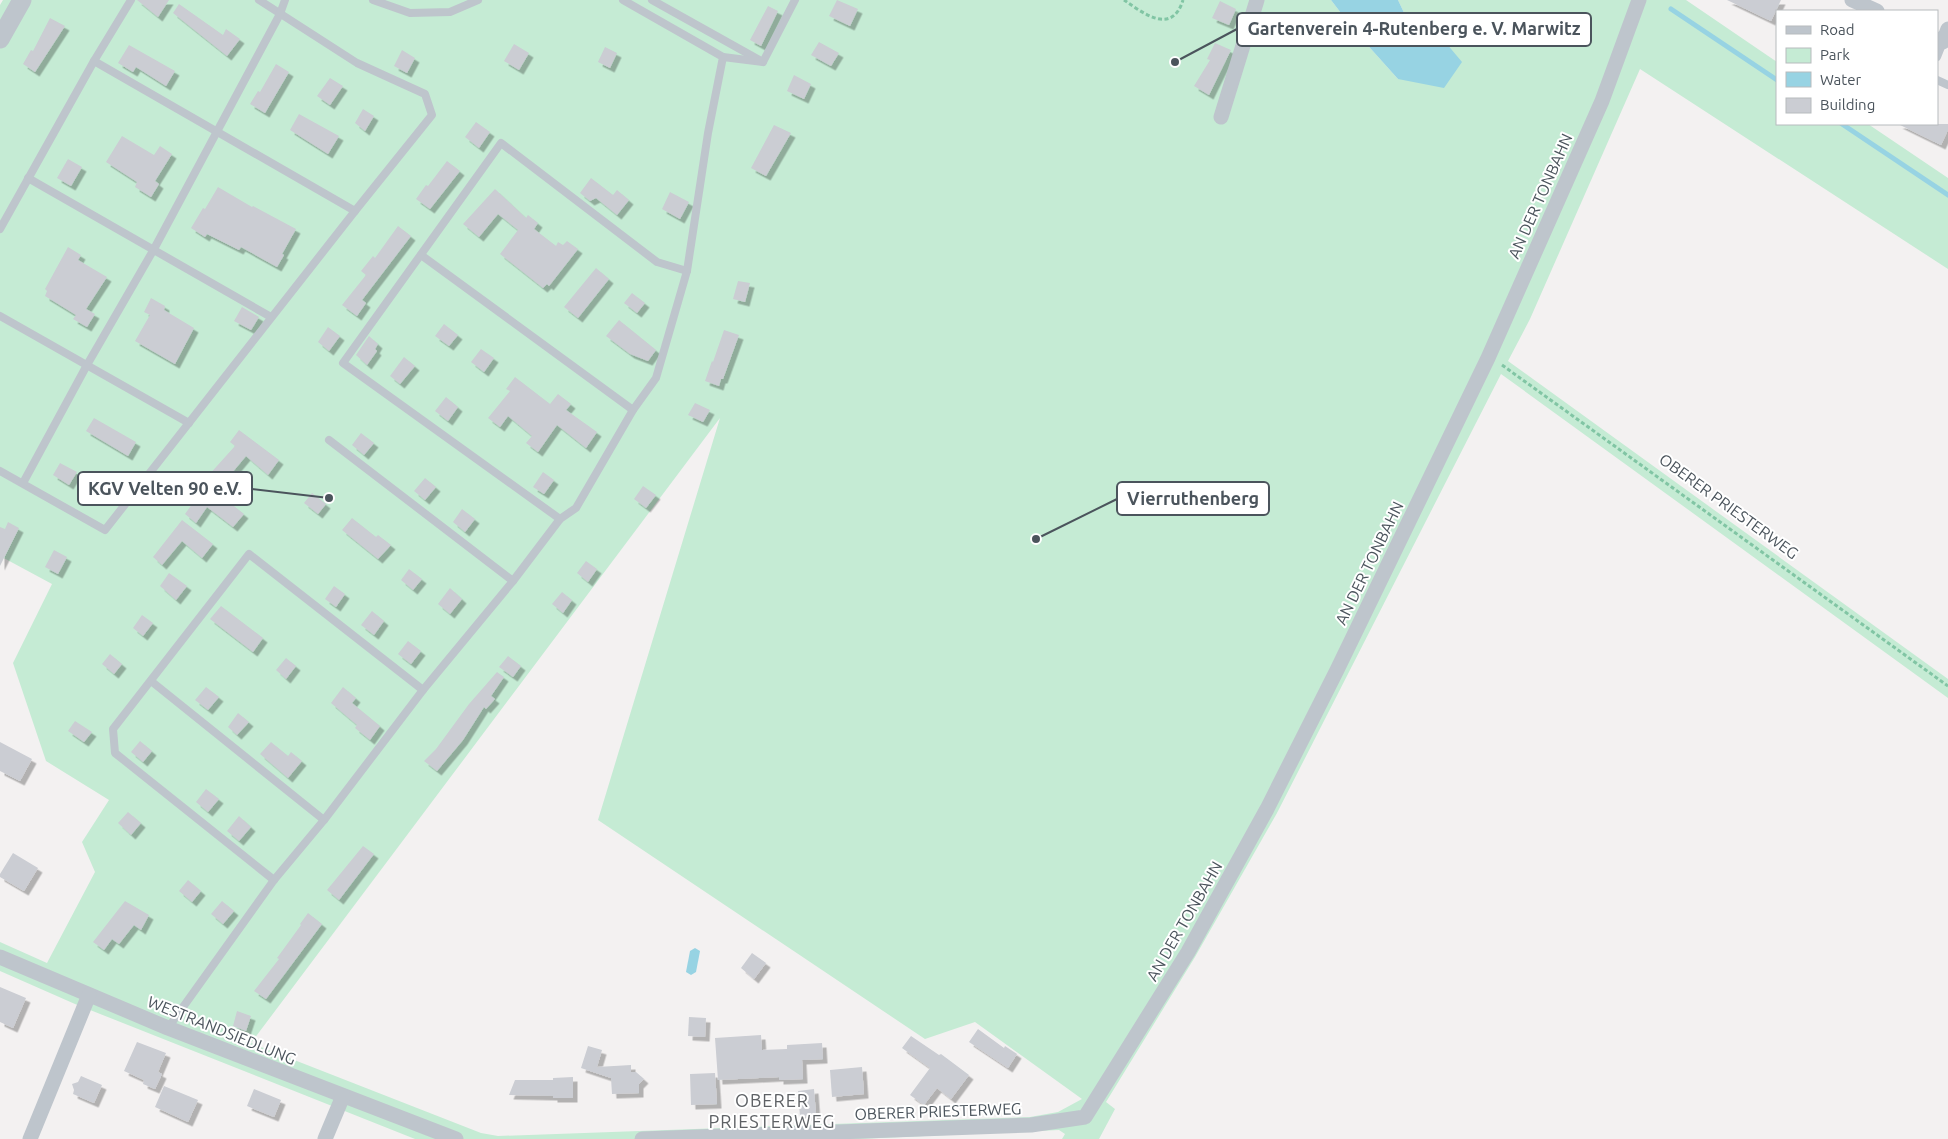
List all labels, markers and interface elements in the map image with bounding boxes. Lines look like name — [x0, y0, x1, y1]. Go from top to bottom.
legend — [1776, 10, 1938, 125]
callout: Gartenverein 4-Rutenberg e. V. Marwitz — [1237, 13, 1591, 46]
text: Gartenverein 4-Rutenberg e. V. Marwitz — [1247, 18, 1581, 38]
text: Road — [1820, 21, 1855, 38]
text: Park — [1820, 46, 1850, 63]
text: Water — [1820, 71, 1861, 88]
text: Building — [1820, 96, 1875, 113]
street label: AN DER TONBAHN — [1504, 131, 1576, 261]
street label: OBERER PRIESTERWEG — [1656, 450, 1802, 562]
callout: KGV Velten 90 e.V. — [78, 472, 252, 505]
text: KGV Velten 90 e.V. — [88, 478, 242, 498]
callout: Vierruthenberg — [1117, 482, 1269, 515]
text: Vierruthenberg — [1127, 488, 1259, 508]
street label: AN DER TONBAHN — [1331, 498, 1407, 628]
street label: AN DER TONBAHN — [1142, 858, 1226, 984]
street label: WESTRANDSIEDLUNG — [145, 992, 299, 1068]
district label: OBERER PRIESTERWEG — [709, 1090, 835, 1131]
street label: OBERER PRIESTERWEG — [854, 1099, 1022, 1123]

